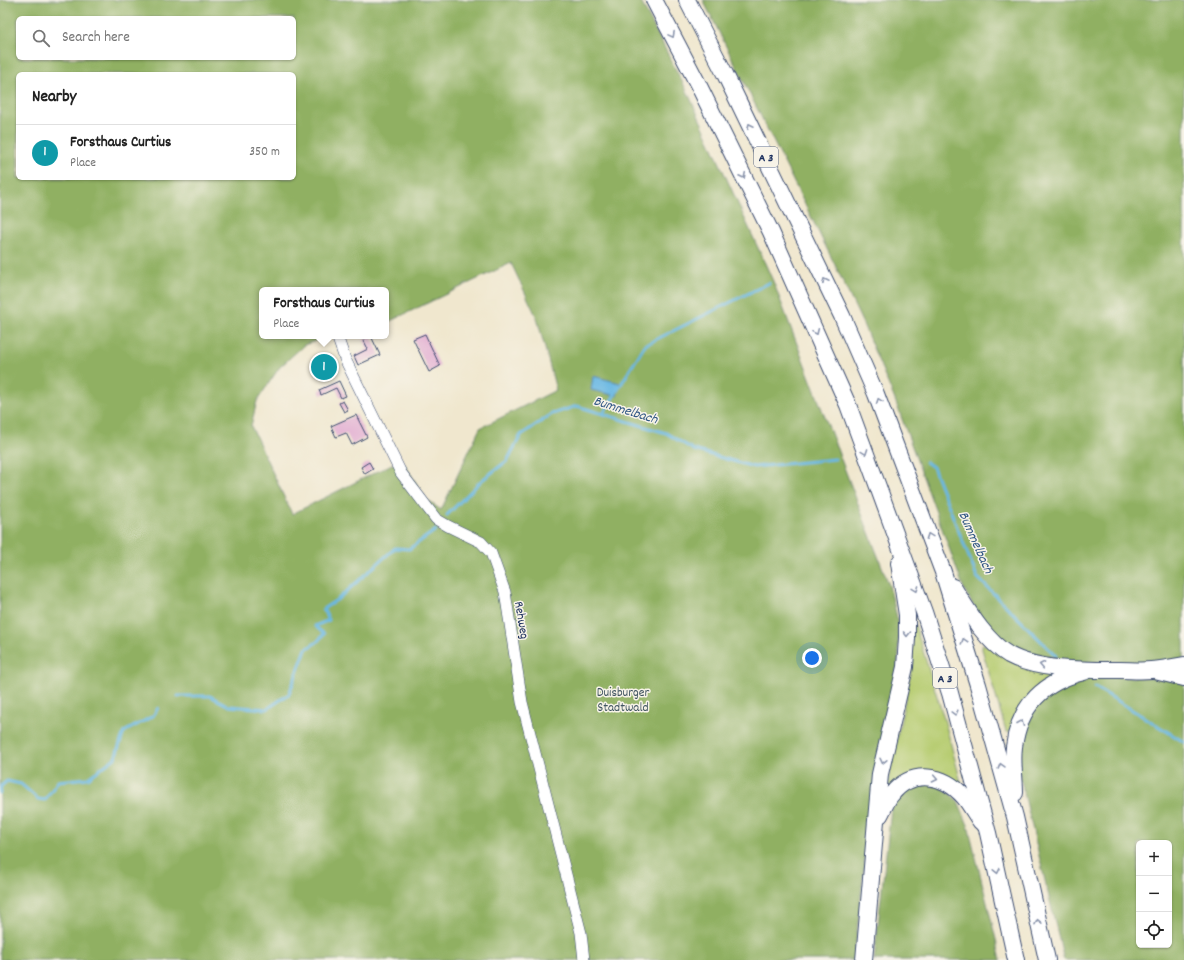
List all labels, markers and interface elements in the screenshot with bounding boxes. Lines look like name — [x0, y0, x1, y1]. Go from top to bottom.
search box — [16, 16, 296, 60]
icon: search — [30, 27, 52, 49]
text: Search here — [62, 27, 130, 49]
one-way arrow — [667, 30, 675, 38]
text: Nearby — [32, 86, 76, 110]
one-way arrow — [748, 122, 755, 130]
text: Forsthaus Curtius — [70, 132, 171, 154]
text: 1 — [44, 143, 46, 162]
text: 350 m — [249, 143, 280, 162]
road number: A 3 — [754, 147, 778, 167]
text: Place — [70, 154, 96, 173]
one-way arrow — [738, 171, 746, 179]
one-way arrow — [822, 277, 830, 285]
popup — [259, 287, 389, 339]
text: Forsthaus Curtius — [273, 293, 375, 315]
text: Place — [273, 315, 299, 334]
one-way arrow — [811, 327, 819, 335]
pin: 1 — [311, 352, 337, 382]
water label: Bummelbach — [591, 392, 660, 430]
one-way arrow — [875, 397, 883, 404]
one-way arrow — [861, 448, 869, 455]
water label: Bummelbach — [953, 509, 998, 578]
one-way arrow — [926, 532, 934, 539]
one-way arrow — [911, 585, 919, 592]
street label: Rehweg — [508, 600, 533, 641]
one-way arrow — [903, 631, 911, 637]
one-way arrow — [960, 638, 969, 645]
your location — [802, 648, 822, 668]
one-way arrow — [1038, 661, 1045, 669]
road number: A 3 — [933, 668, 957, 688]
park label: Duisburger Stadtwald — [597, 684, 649, 718]
one-way arrow — [950, 709, 959, 716]
one-way arrow — [1016, 719, 1024, 727]
one-way arrow — [879, 758, 888, 765]
one-way arrow — [997, 762, 1006, 769]
one-way arrow — [932, 774, 938, 783]
map controls — [1136, 840, 1172, 948]
button: + — [1136, 840, 1172, 876]
one-way arrow — [992, 868, 1000, 874]
button: − — [1136, 876, 1172, 912]
button: locate — [1136, 912, 1172, 948]
one-way arrow — [1035, 919, 1043, 925]

